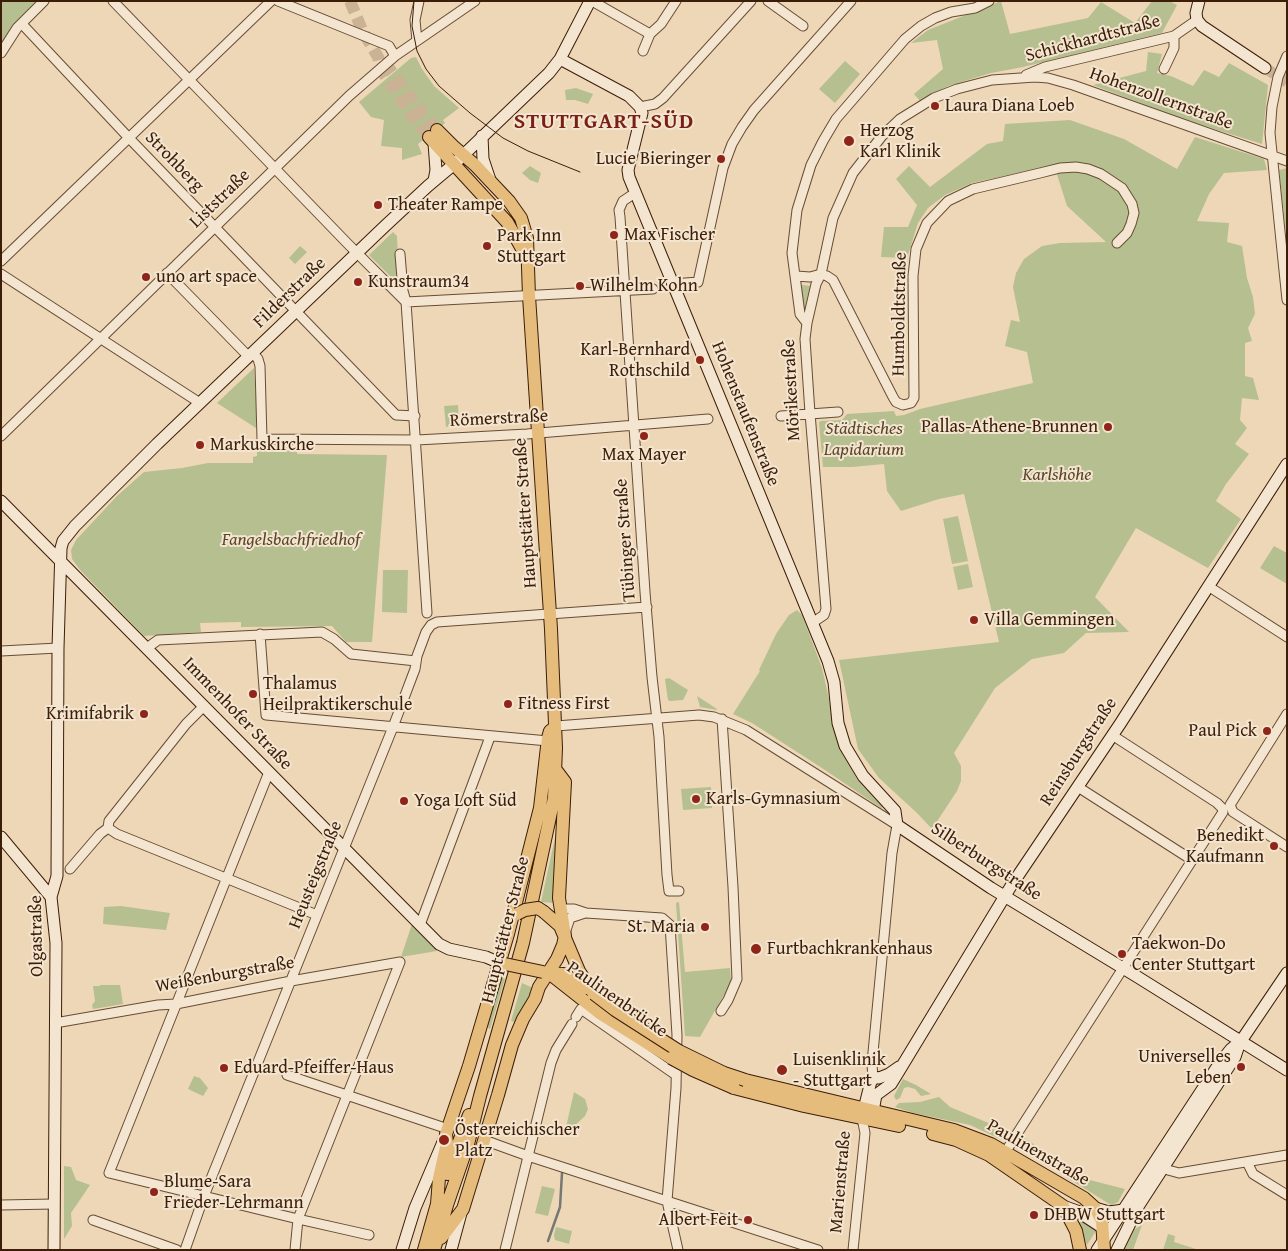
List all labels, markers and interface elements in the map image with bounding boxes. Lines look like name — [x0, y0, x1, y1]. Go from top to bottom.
street label: Schickhardtstraße — [1023, 11, 1163, 67]
street label: Hohenzollernstraße — [1086, 63, 1236, 135]
place label: Laura Diana Loeb — [945, 95, 1075, 117]
marker: Laura Diana Loeb — [929, 100, 941, 112]
district label: STUTTGART-SÜD — [512, 109, 696, 135]
place label: Herzog Karl Klinik — [860, 120, 941, 162]
street label: Strohberg — [140, 127, 208, 197]
marker: Herzog Karl Klinik — [842, 134, 856, 148]
place label: Lucie Bieringer — [596, 148, 711, 170]
marker: Lucie Bieringer — [715, 153, 727, 165]
street label: Liststraße — [185, 165, 255, 233]
place label: Theater Rampe — [388, 194, 503, 216]
marker: Theater Rampe — [372, 199, 384, 211]
place label: Max Fischer — [624, 224, 715, 246]
place label: Park Inn Stuttgart — [497, 225, 566, 268]
marker: Max Fischer — [608, 229, 620, 241]
marker: Park Inn Stuttgart — [481, 240, 493, 252]
street label: Humboldtstraße — [888, 252, 912, 376]
street label: Filderstraße — [249, 253, 331, 333]
place label: uno art space — [156, 266, 257, 288]
marker: uno art space — [140, 271, 152, 283]
place label: Kunstraum34 — [368, 271, 470, 293]
place label: Wilhelm Kohn — [590, 275, 698, 297]
marker: Kunstraum34 — [352, 276, 364, 288]
marker: Wilhelm Kohn — [574, 280, 586, 292]
place label: Karl-Bernhard Rothschild — [581, 339, 690, 382]
street label: Hohenstaufenstraße — [706, 339, 784, 489]
street label: Mörikestraße — [779, 339, 805, 441]
marker: Karl-Bernhard Rothschild — [694, 354, 706, 366]
street label: Römerstraße — [449, 406, 549, 432]
place label: Pallas-Athene-Brunnen — [921, 416, 1098, 438]
park label: Städtisches Lapidarium — [824, 418, 904, 460]
marker: Pallas-Athene-Brunnen — [1102, 421, 1114, 433]
marker: Max Mayer — [638, 430, 650, 442]
place label: Markuskirche — [210, 434, 314, 456]
street label: Hauptstätter Straße — [510, 437, 542, 589]
marker: Markuskirche — [194, 439, 206, 451]
place label: Max Mayer — [602, 444, 686, 466]
park label: Karlshöhe — [1022, 464, 1092, 486]
street label: Tübinger Straße — [611, 478, 641, 602]
park label: Fangelsbachfriedhof — [222, 529, 360, 551]
place label: Villa Gemmingen — [984, 609, 1115, 631]
marker: Villa Gemmingen — [968, 614, 980, 626]
street label: Immenhofer Straße — [178, 653, 296, 775]
place label: Thalamus Heilpraktikerschule — [263, 673, 412, 716]
marker: Thalamus Heilpraktikerschule — [247, 688, 259, 700]
place label: Fitness First — [518, 693, 610, 715]
street label: Reinsburgstraße — [1036, 694, 1122, 810]
marker: Fitness First — [502, 698, 514, 710]
place label: Krimifabrik — [46, 703, 134, 725]
marker: Krimifabrik — [138, 708, 150, 720]
place label: Paul Pick — [1188, 720, 1257, 742]
marker: Paul Pick — [1261, 725, 1273, 737]
place label: Karls-Gymnasium — [706, 788, 840, 810]
place label: Yoga Loft Süd — [414, 790, 517, 812]
marker: Karls-Gymnasium — [690, 793, 702, 805]
marker: Yoga Loft Süd — [398, 795, 410, 807]
street label: Heusteigstraße — [285, 818, 347, 932]
street label: Silberburgstraße — [927, 818, 1045, 906]
place label: Benedikt Kaufmann — [1186, 825, 1264, 868]
marker: Benedikt Kaufmann — [1268, 840, 1280, 852]
street label: Hauptstätter Straße — [477, 854, 535, 1006]
street label: Olgastraße — [25, 895, 49, 977]
place label: St. Maria — [627, 916, 695, 938]
marker: St. Maria — [699, 921, 711, 933]
place label: Taekwon-Do Center Stuttgart — [1132, 933, 1255, 976]
place label: Furtbachkrankenhaus — [767, 938, 933, 960]
marker: Furtbachkrankenhaus — [749, 942, 763, 956]
marker: Taekwon-Do Center Stuttgart — [1116, 948, 1128, 960]
street label: Weißenburgstraße — [154, 952, 296, 998]
street label: Paulinenbrücke — [562, 957, 672, 1043]
place label: Universelles Leben — [1138, 1046, 1231, 1088]
place label: Luisenklinik - Stuttgart — [793, 1049, 886, 1092]
place label: Eduard-Pfeiffer-Haus — [234, 1057, 394, 1079]
marker: Universelles Leben — [1235, 1061, 1247, 1073]
marker: Eduard-Pfeiffer-Haus — [218, 1062, 230, 1074]
marker: Luisenklinik - Stuttgart — [775, 1063, 789, 1077]
street label: Paulinenstraße — [983, 1115, 1093, 1191]
place label: Österreichischer Platz — [455, 1119, 580, 1162]
street label: Marienstraße — [826, 1130, 856, 1234]
marker: Österreichischer Platz — [437, 1133, 451, 1147]
place label: Blume-Sara Frieder-Lehrmann — [164, 1171, 304, 1214]
marker: Blume-Sara Frieder-Lehrmann — [148, 1186, 160, 1198]
place label: DHBW Stuttgart — [1044, 1204, 1165, 1226]
place label: Albert Feit — [659, 1209, 738, 1231]
marker: DHBW Stuttgart — [1028, 1209, 1040, 1221]
marker: Albert Feit — [742, 1214, 754, 1226]

